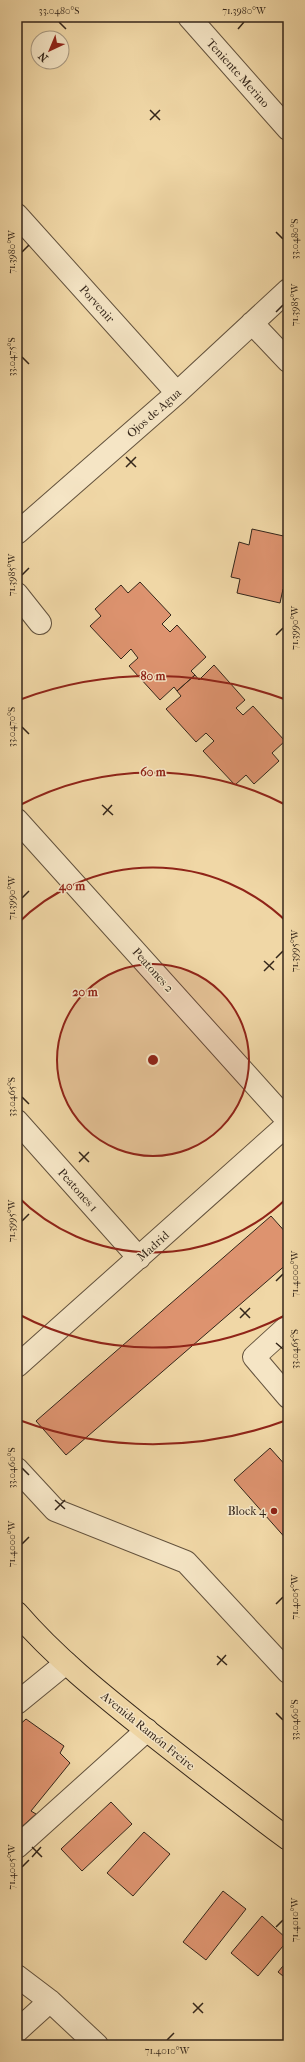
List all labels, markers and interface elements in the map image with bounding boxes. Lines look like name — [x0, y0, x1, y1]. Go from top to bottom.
text: 33.0480°S — [39, 5, 79, 17]
text: 71.3980°W — [222, 5, 267, 17]
north arrow — [30, 30, 70, 70]
street label: Teniente Merino — [204, 36, 272, 110]
text: N — [35, 49, 51, 64]
text: 33.0480°S — [289, 219, 301, 259]
text: 71.3980°W — [6, 229, 18, 274]
street label: Porvenir — [77, 282, 118, 326]
text: 71.3985°W — [289, 283, 301, 326]
text: 33.0475°S — [6, 337, 18, 377]
street label: Ojos de Agua — [124, 385, 184, 440]
text: 71.3985°W — [6, 553, 18, 596]
text: 71.3990°W — [289, 605, 301, 650]
text: 80 m — [140, 669, 167, 683]
text: 33.0470°S — [6, 707, 18, 747]
text: 60 m — [140, 765, 167, 779]
text: 71.3990°W — [6, 875, 18, 920]
text: 40 m — [58, 879, 86, 894]
text: 71.3995°W — [289, 928, 301, 972]
street label: Peatones 2 — [129, 945, 177, 995]
text: 20 m — [72, 985, 99, 999]
centre of rings — [146, 1053, 160, 1067]
text: 33.0465°S — [6, 1077, 18, 1117]
street label: Peatones 1 — [55, 1166, 101, 1214]
text: 71.3995°W — [6, 1198, 18, 1242]
street label: Madrid — [134, 1228, 172, 1264]
text: 71.4000°W — [289, 1250, 301, 1297]
text: 33.0465°S — [289, 1329, 301, 1369]
text: 33.0460°S — [6, 1447, 18, 1489]
place label: Block 4 — [228, 1504, 267, 1518]
marker: Block 4 — [269, 1506, 279, 1516]
text: 71.4000°W — [6, 1520, 18, 1567]
text: 71.4005°W — [289, 1573, 301, 1620]
street label: Avenida Ramón Freire — [98, 1688, 198, 1773]
text: 33.0460°S — [289, 1699, 301, 1741]
text: 71.4005°W — [6, 1843, 18, 1890]
text: 71.4010°W — [289, 1897, 301, 1942]
text: 71.4010°W — [145, 2045, 190, 2057]

